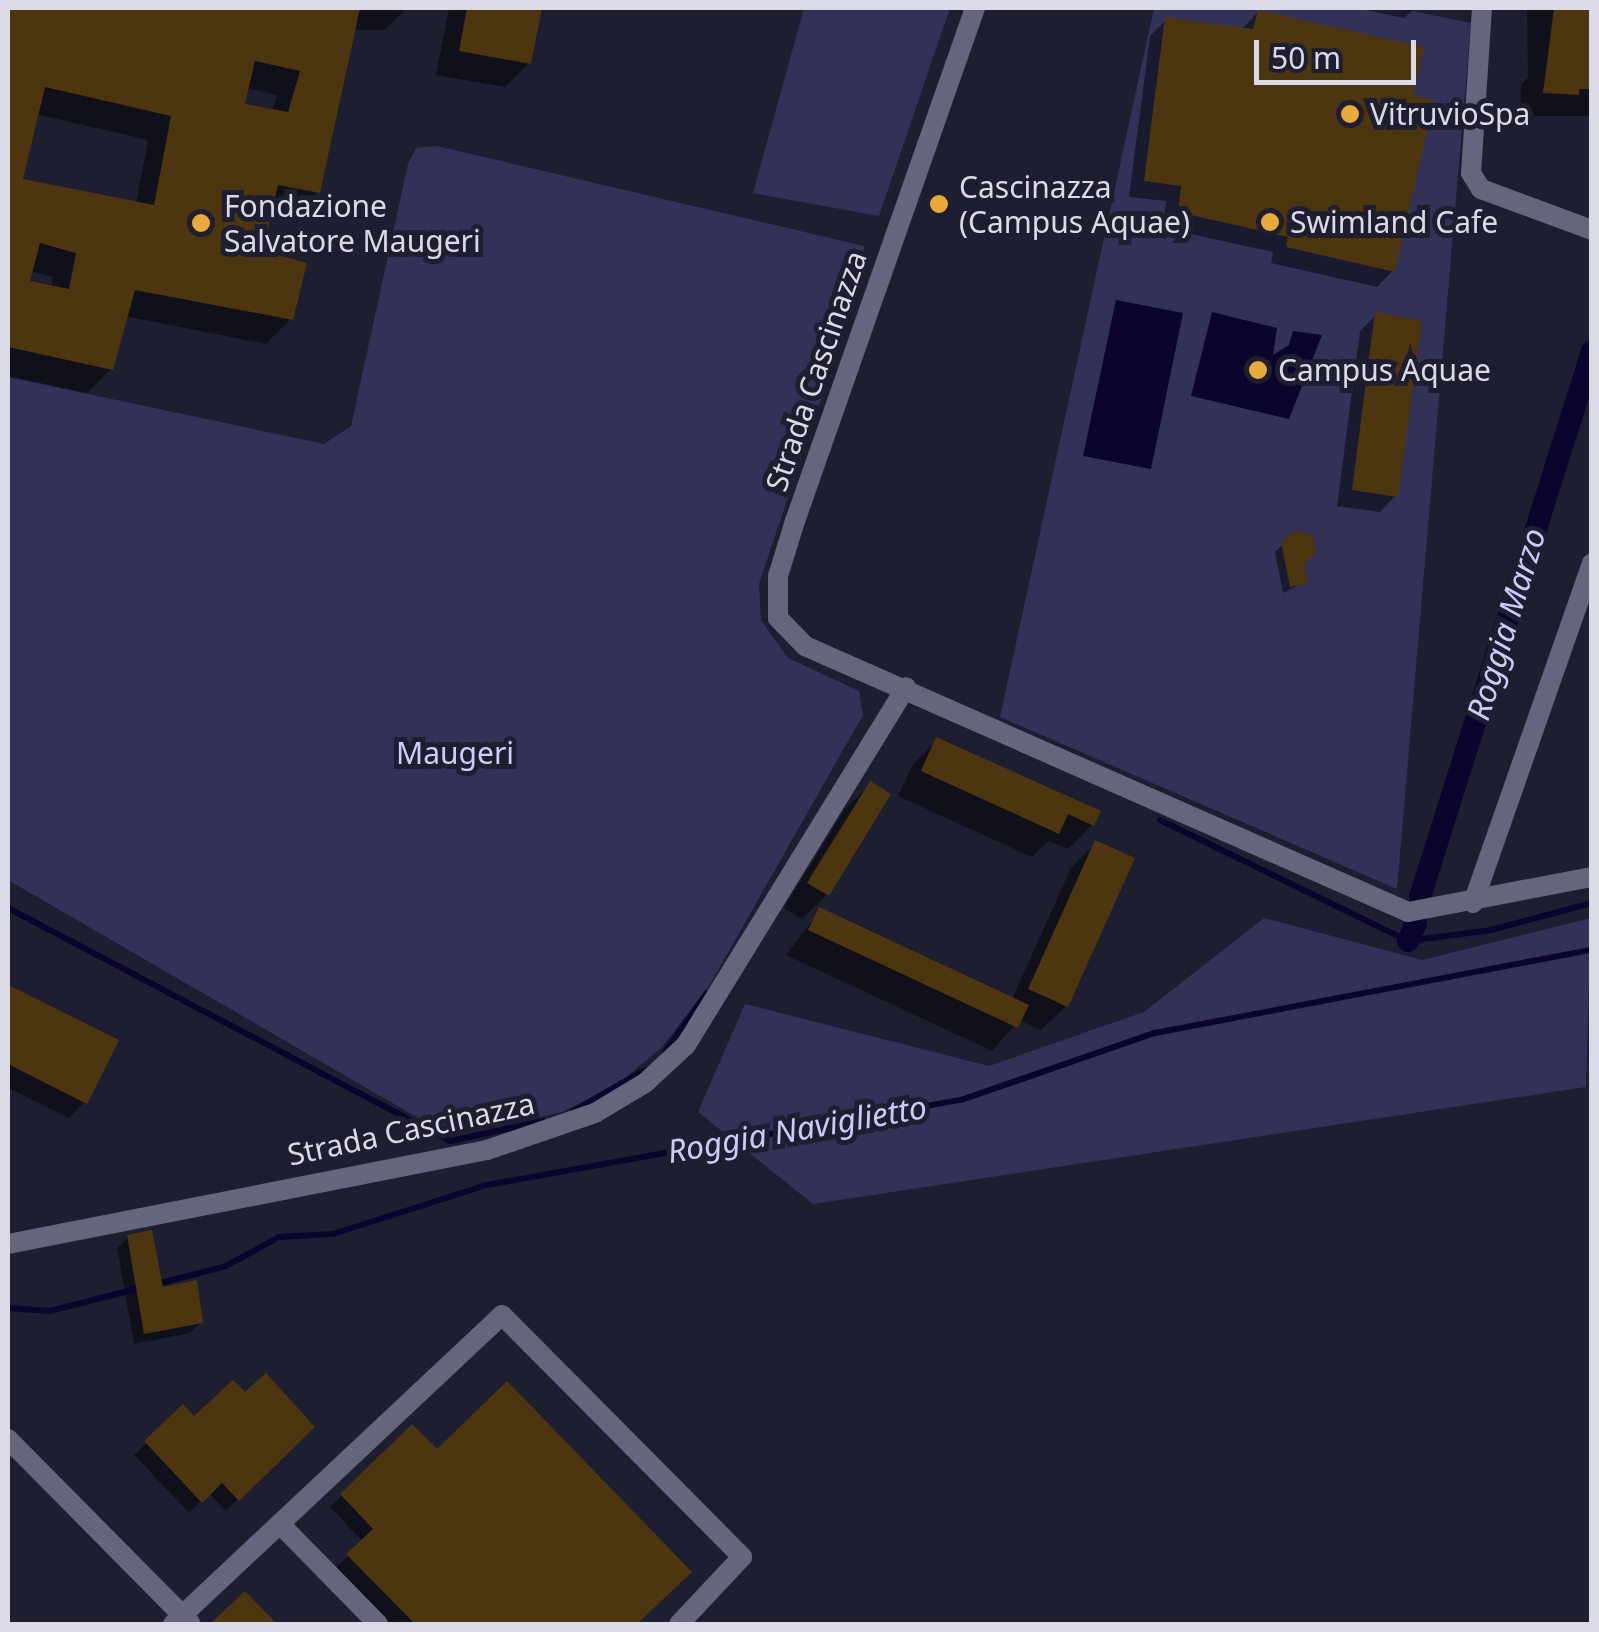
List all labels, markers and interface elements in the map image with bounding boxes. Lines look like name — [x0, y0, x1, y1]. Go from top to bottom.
scale bar — [1259, 20, 1422, 82]
text: 50 m — [1271, 37, 1341, 78]
place label: VitruvioSpa — [1370, 96, 1530, 132]
marker: VitruvioSpa — [1339, 103, 1361, 125]
place label: Cascinazza (Campus Aquae) — [959, 169, 1190, 240]
place label: Fondazione Salvatore Maugeri — [224, 188, 481, 258]
marker: Cascinazza (Campus Aquae) — [928, 193, 950, 215]
place label: Swimland Cafe — [1290, 204, 1498, 240]
marker: Fondazione Salvatore Maugeri — [188, 210, 214, 236]
marker: Swimland Cafe — [1259, 211, 1281, 233]
street label: Strada Cascinazza — [758, 246, 874, 496]
place label: Campus Aquae — [1278, 352, 1491, 388]
marker: Campus Aquae — [1247, 359, 1269, 381]
water label: Roggia Marzo — [1459, 524, 1553, 724]
park label: Maugeri — [396, 735, 514, 771]
street label: Strada Cascinazza — [284, 1085, 538, 1173]
water label: Roggia Naviglietto — [664, 1087, 930, 1171]

